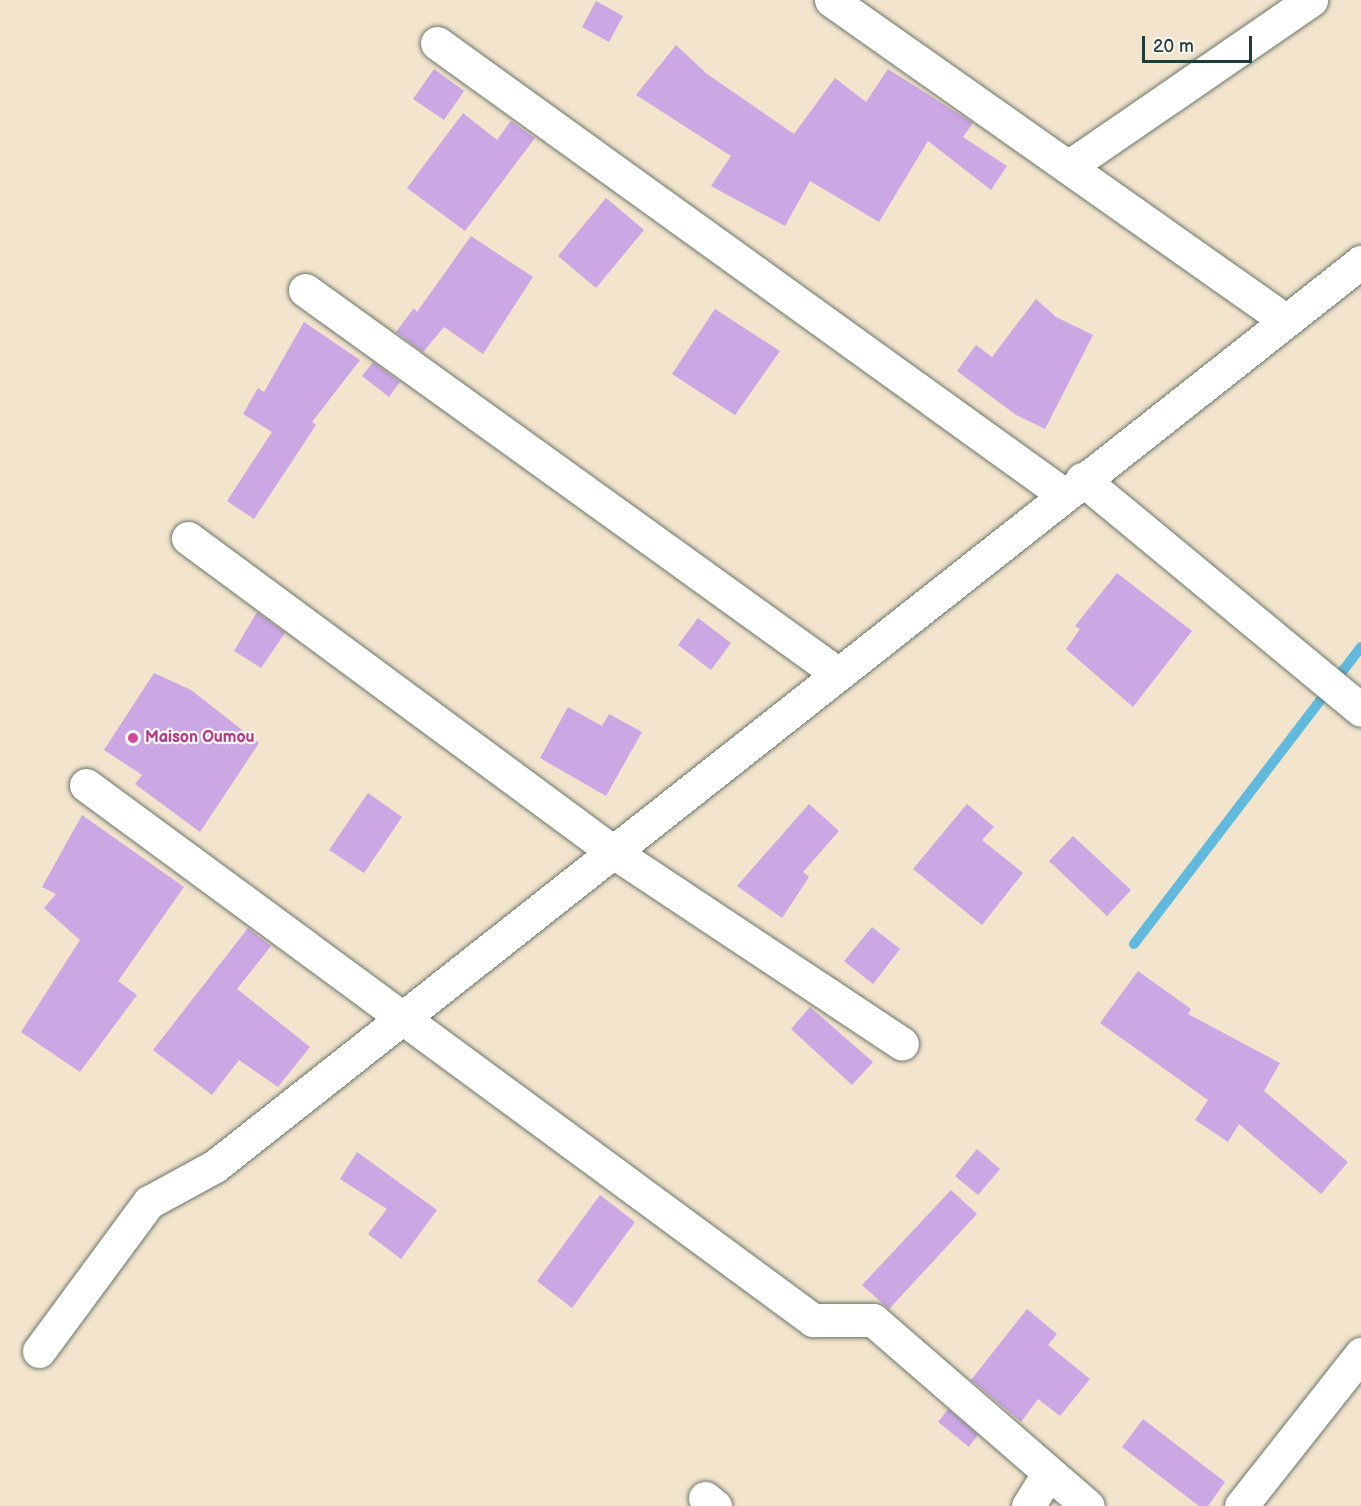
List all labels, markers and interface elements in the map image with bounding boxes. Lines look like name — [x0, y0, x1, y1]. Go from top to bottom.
scale bar — [1145, 24, 1254, 62]
text: 20 m — [1153, 36, 1194, 57]
place label: Maison Oumou — [145, 728, 255, 748]
marker: Maison Oumou — [126, 731, 140, 745]

